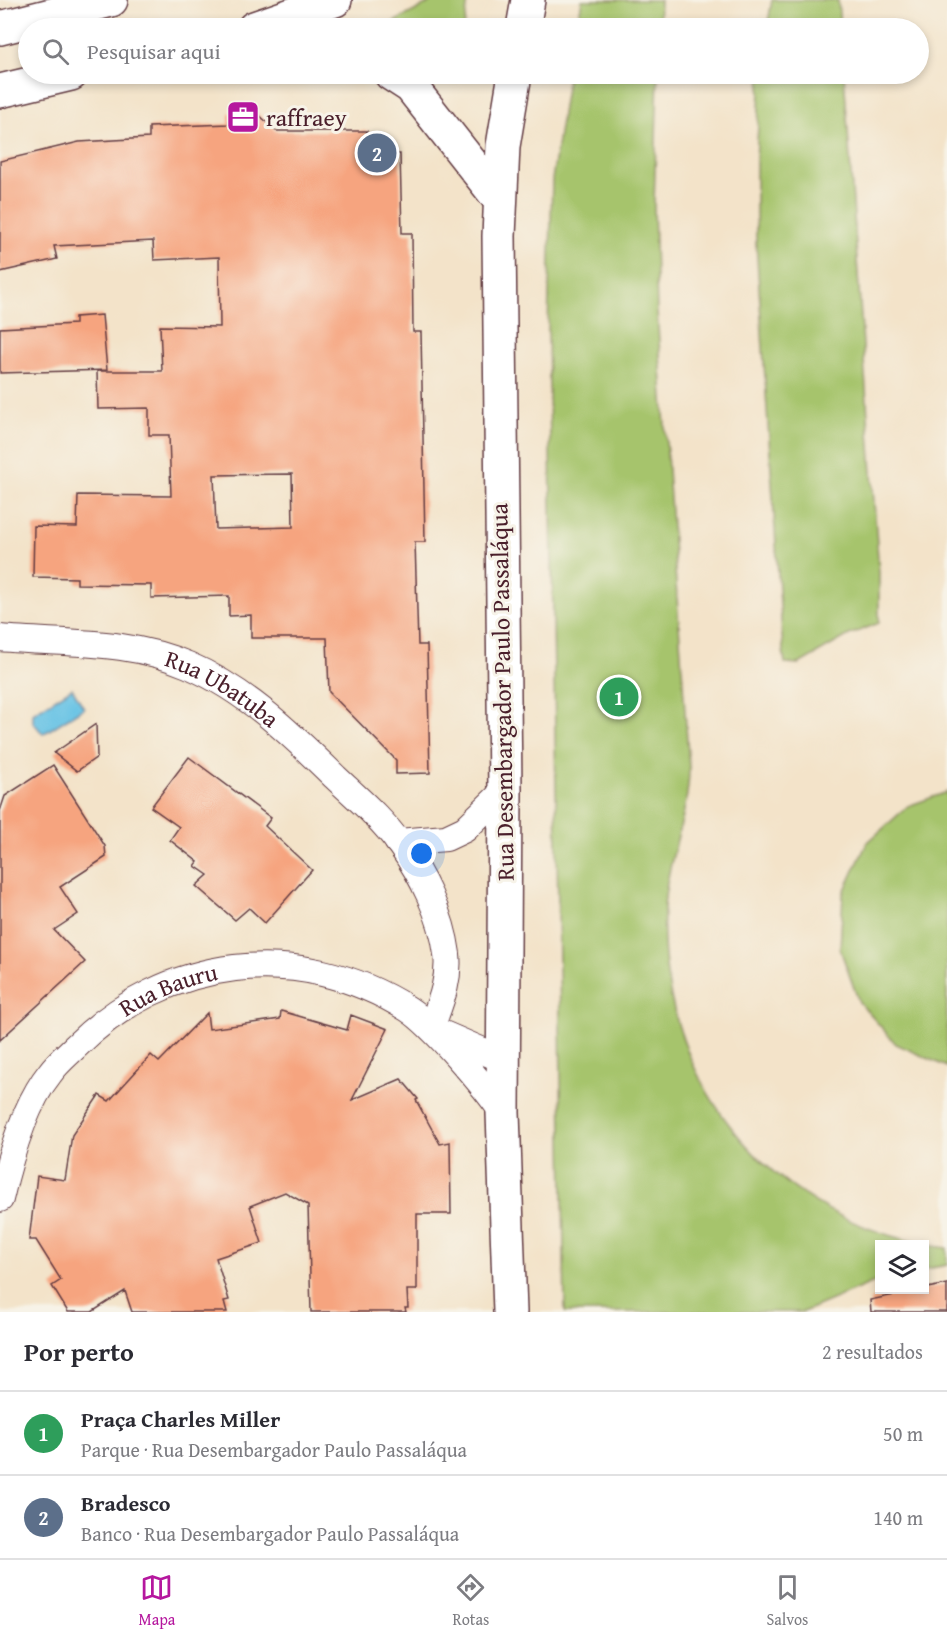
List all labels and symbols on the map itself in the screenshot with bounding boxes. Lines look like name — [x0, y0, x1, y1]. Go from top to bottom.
office icon: raffraey — [225, 99, 261, 135]
place label: raffraey — [266, 100, 347, 135]
pin: 2 — [358, 130, 397, 176]
street label: Rua Desembargador Paulo Passaláqua — [481, 502, 523, 881]
street label: Rua Ubatuba — [161, 640, 288, 736]
pin: 1 — [600, 674, 638, 720]
your location — [407, 839, 436, 868]
street label: Rua Bauru — [112, 954, 221, 1024]

